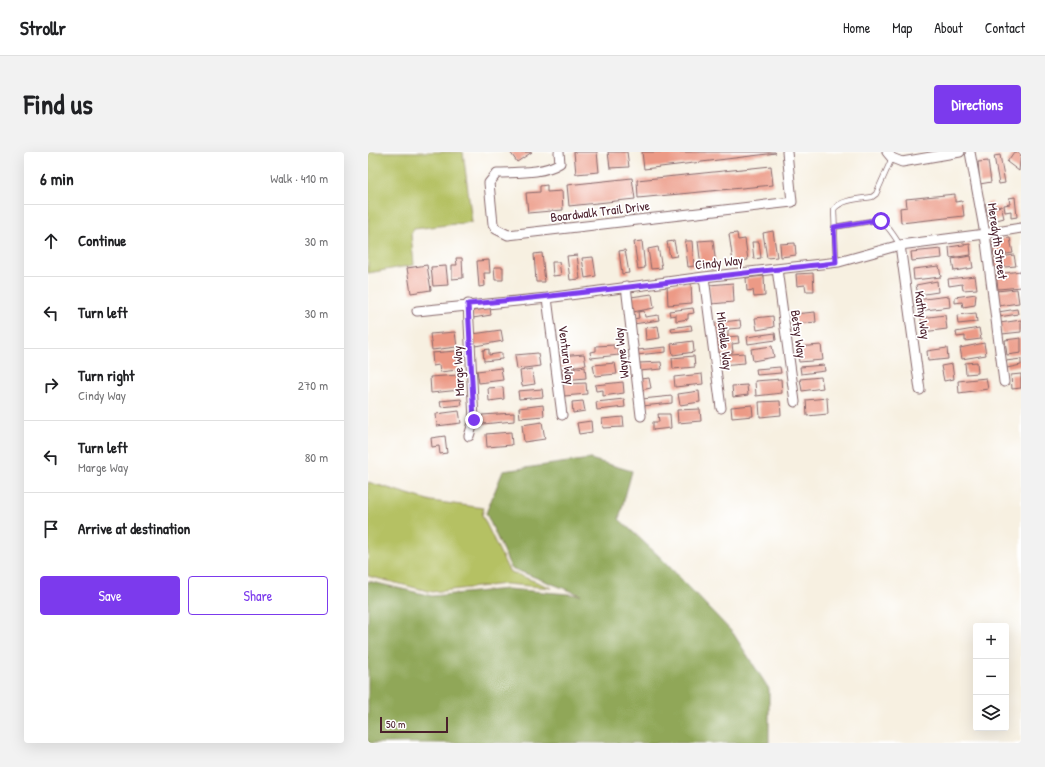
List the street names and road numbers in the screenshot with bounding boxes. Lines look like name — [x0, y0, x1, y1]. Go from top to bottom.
street label: Boardwalk Trail Drive — [549, 196, 651, 226]
street label: Meredyth Street — [984, 202, 1012, 281]
street label: Cindy Way — [694, 250, 744, 273]
street label: Kathy Way — [911, 290, 935, 341]
street label: Betsy Way — [787, 309, 811, 360]
street label: Michelle Way — [712, 311, 738, 372]
street label: Ventura Way — [554, 324, 580, 386]
street label: Wayne Way — [609, 326, 633, 380]
street label: Marge Way — [448, 345, 468, 397]

